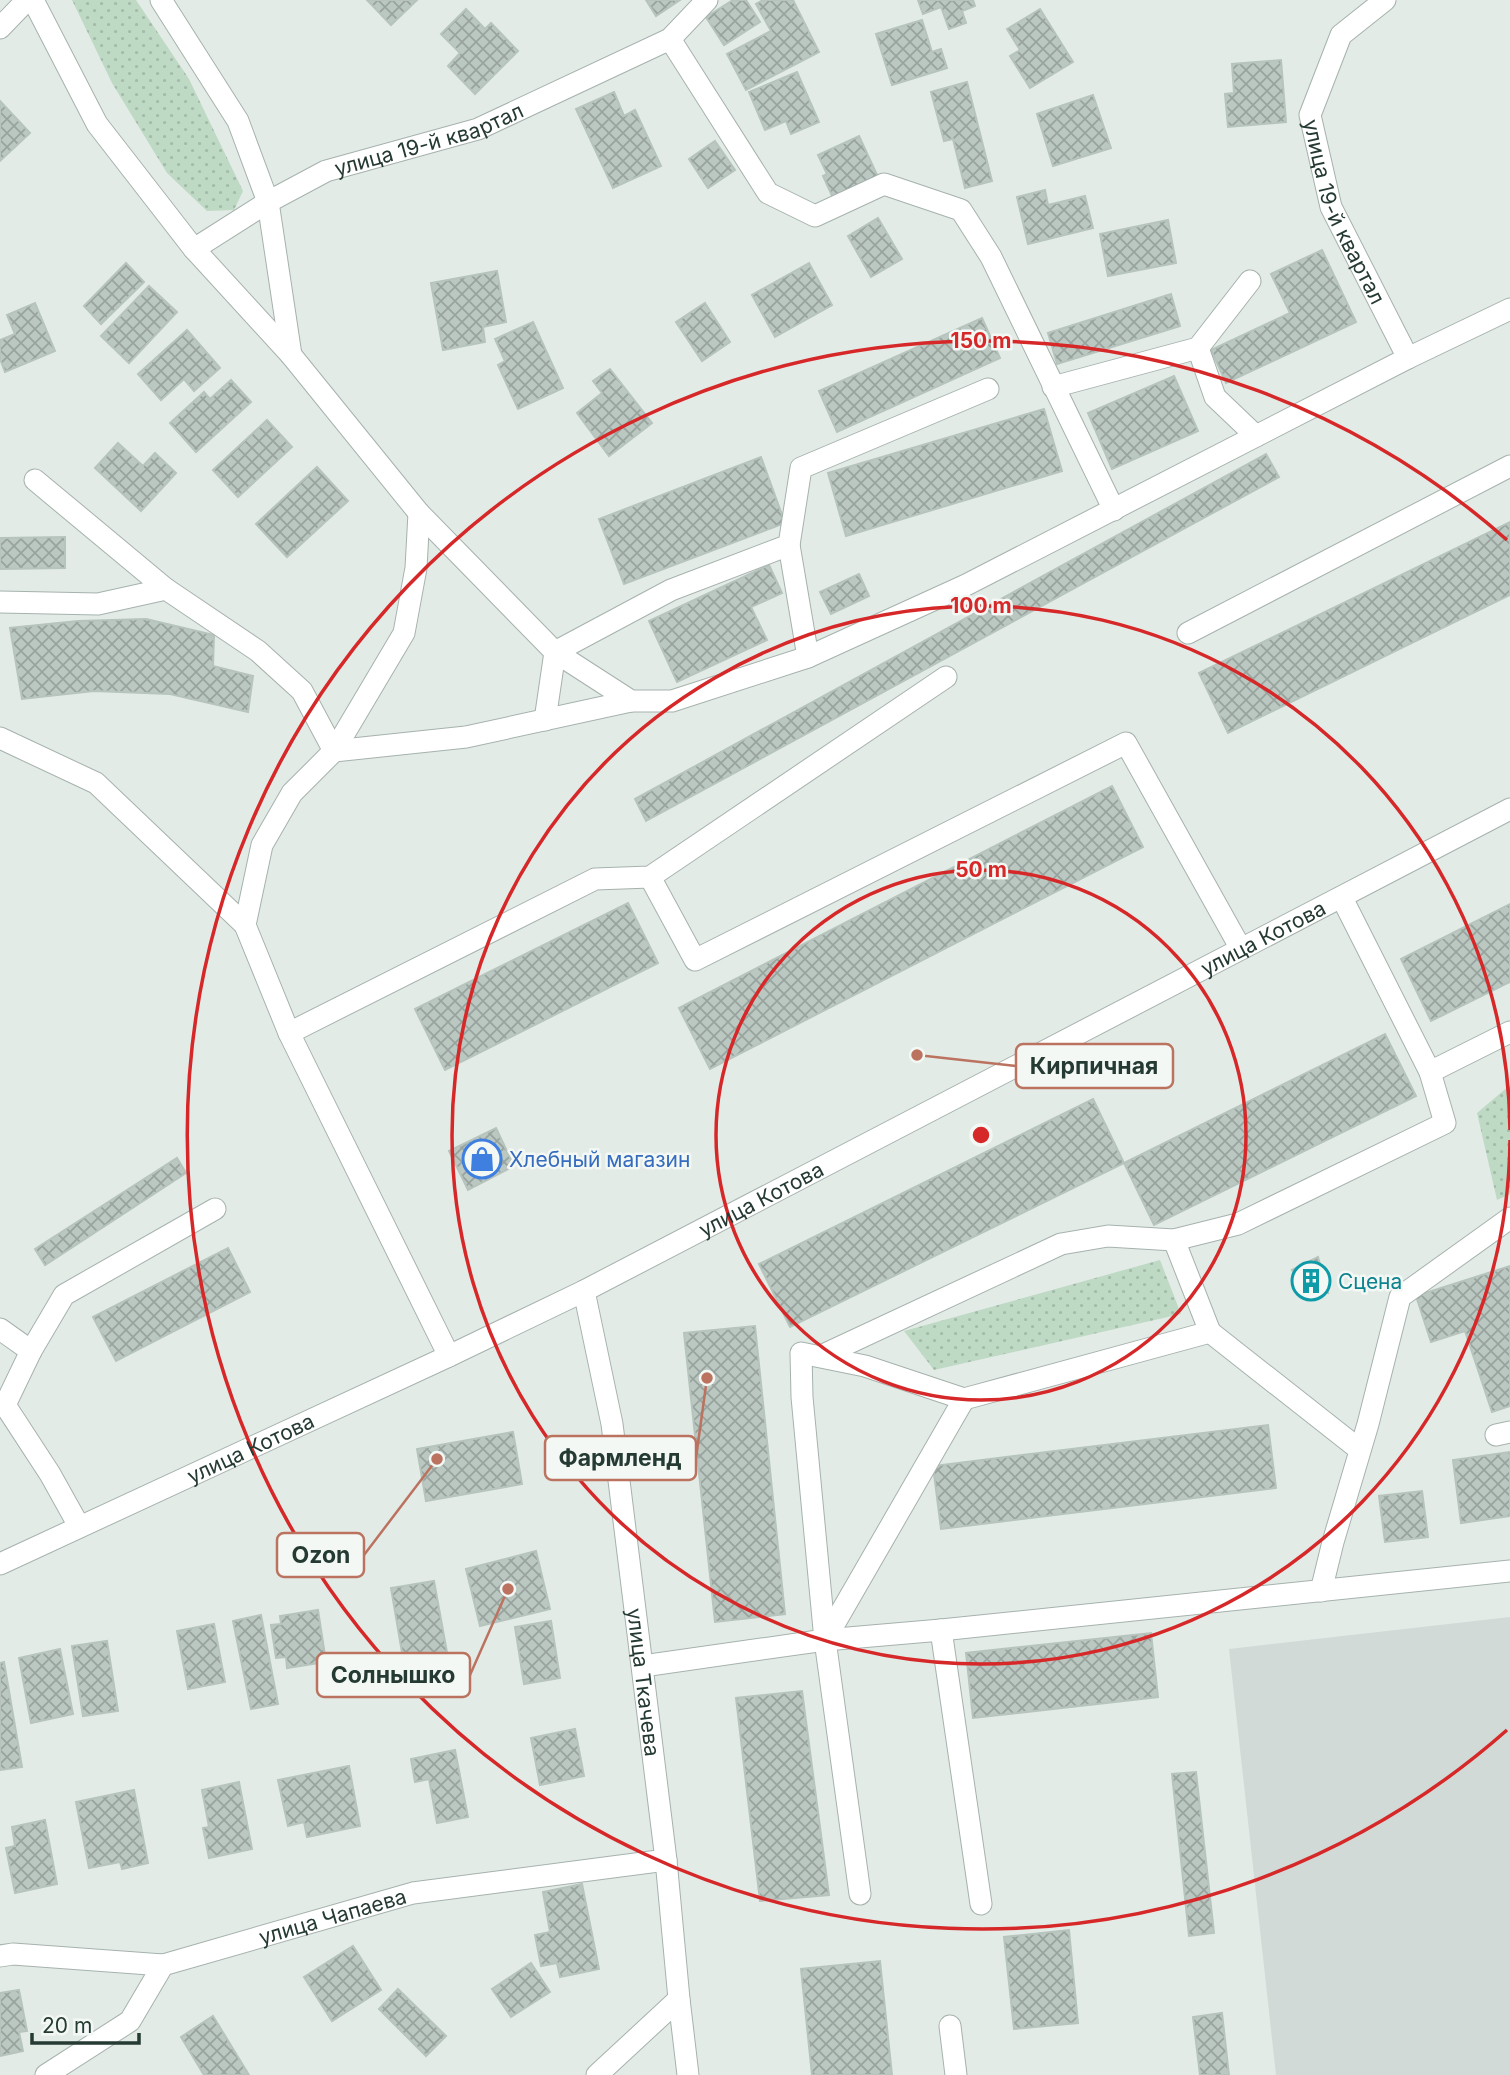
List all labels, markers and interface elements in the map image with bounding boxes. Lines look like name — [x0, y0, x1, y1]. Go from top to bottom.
street label: улица 19-й квартал — [332, 97, 527, 181]
street label: улица 19-й квартал — [1299, 117, 1391, 308]
text: 150 m — [951, 328, 1011, 353]
text: 100 m — [950, 593, 1012, 618]
text: 50 m — [955, 857, 1007, 882]
street label: улица Котова — [1196, 895, 1329, 980]
callout: Кирпичная — [1016, 1044, 1173, 1088]
text: Кирпичная — [1030, 1052, 1158, 1080]
centre of rings — [969, 1123, 993, 1147]
shop icon: Хлебный магазин — [461, 1138, 503, 1180]
place label: Хлебный магазин — [509, 1147, 690, 1172]
street label: улица Котова — [694, 1156, 827, 1242]
building icon: Сцена — [1290, 1260, 1332, 1302]
place label: Сцена — [1338, 1269, 1402, 1294]
street label: улица Котова — [183, 1408, 318, 1488]
callout: Фармленд — [545, 1436, 696, 1480]
text: Фармленд — [558, 1444, 682, 1472]
callout: Ozon — [277, 1533, 364, 1577]
text: Ozon — [292, 1541, 350, 1569]
street label: улица Ткачева — [622, 1607, 666, 1758]
callout: Солнышко — [317, 1653, 470, 1697]
text: Солнышко — [331, 1661, 455, 1689]
street label: улица Чапаева — [256, 1883, 409, 1949]
scale bar — [32, 2002, 138, 2046]
text: 20 m — [42, 2013, 92, 2038]

